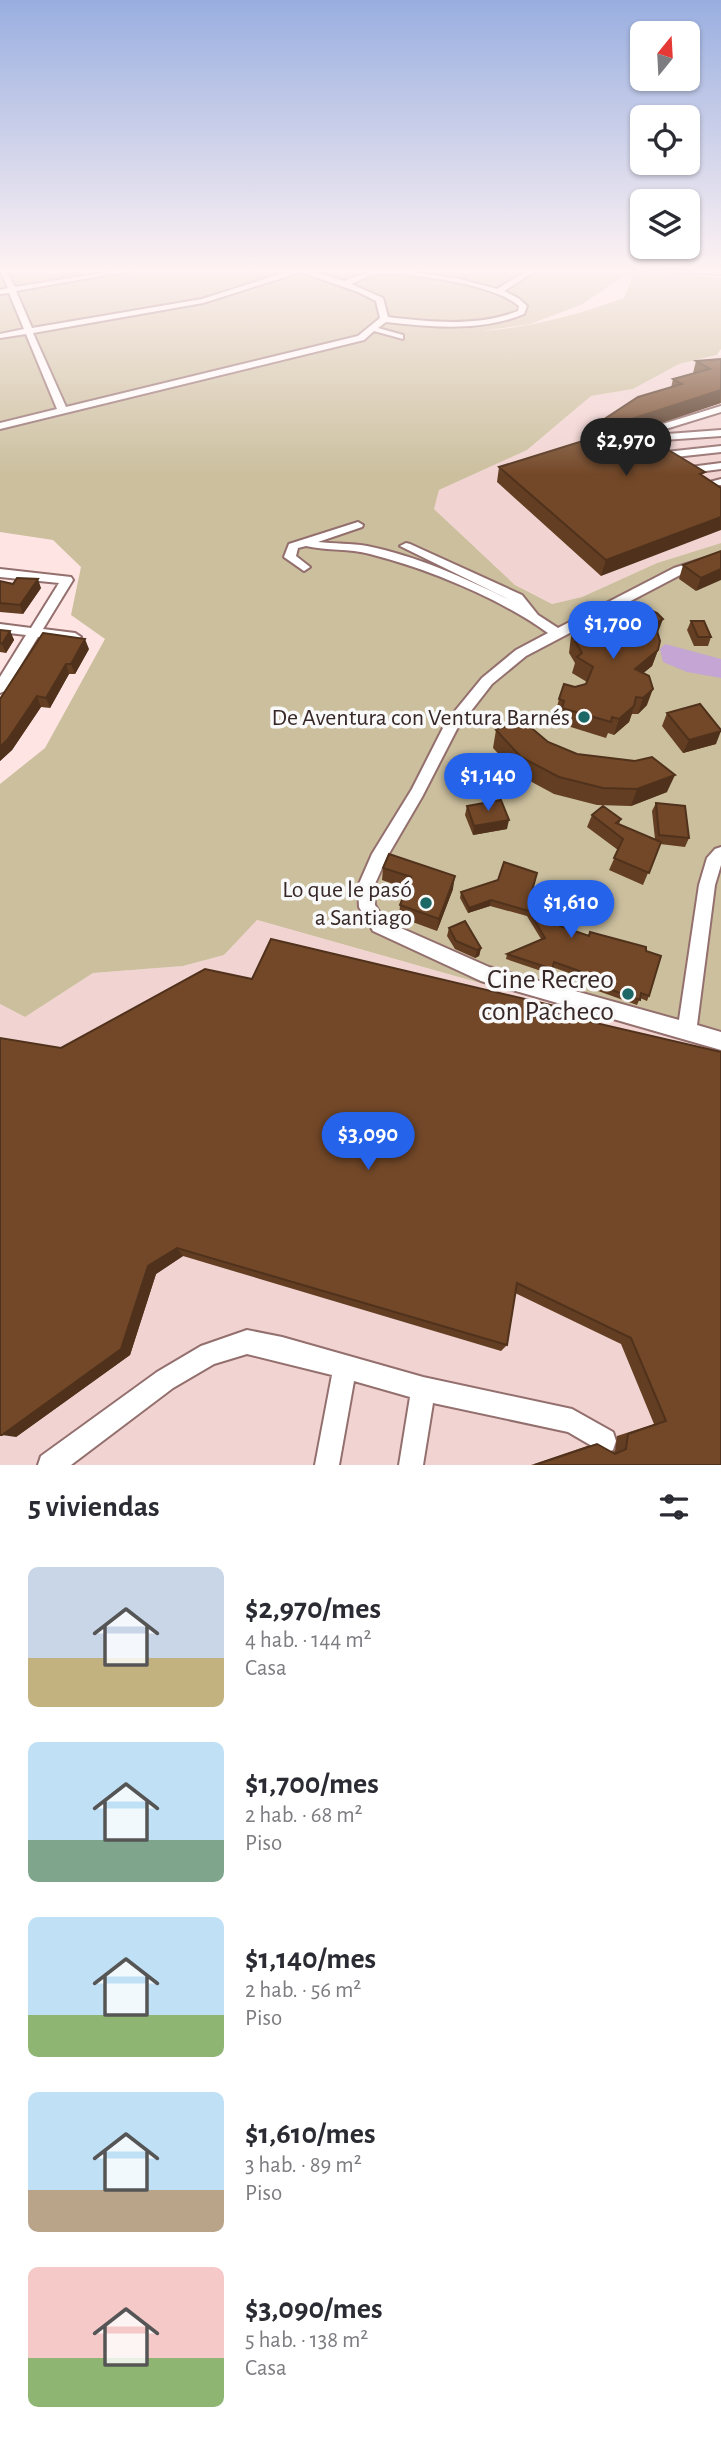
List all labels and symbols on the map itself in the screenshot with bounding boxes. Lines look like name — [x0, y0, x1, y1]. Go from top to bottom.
north arrow — [630, 21, 700, 91]
pin: $2,970 — [569, 419, 683, 478]
pin: $1,700 — [556, 602, 670, 661]
place label: De Aventura con Ventura Barnés — [271, 706, 570, 730]
marker: De Aventura con Ventura Barnés — [576, 709, 592, 725]
pin: $1,140 — [431, 754, 545, 813]
place label: Lo que le pasó a Santiago — [282, 878, 412, 930]
pin: $1,610 — [514, 880, 628, 940]
marker: Lo que le pasó a Santiago — [418, 895, 434, 911]
place label: Cine Recreo con Pacheco — [481, 966, 614, 1026]
marker: Cine Recreo con Pacheco — [620, 986, 636, 1002]
pin: $3,090 — [311, 1112, 425, 1172]

